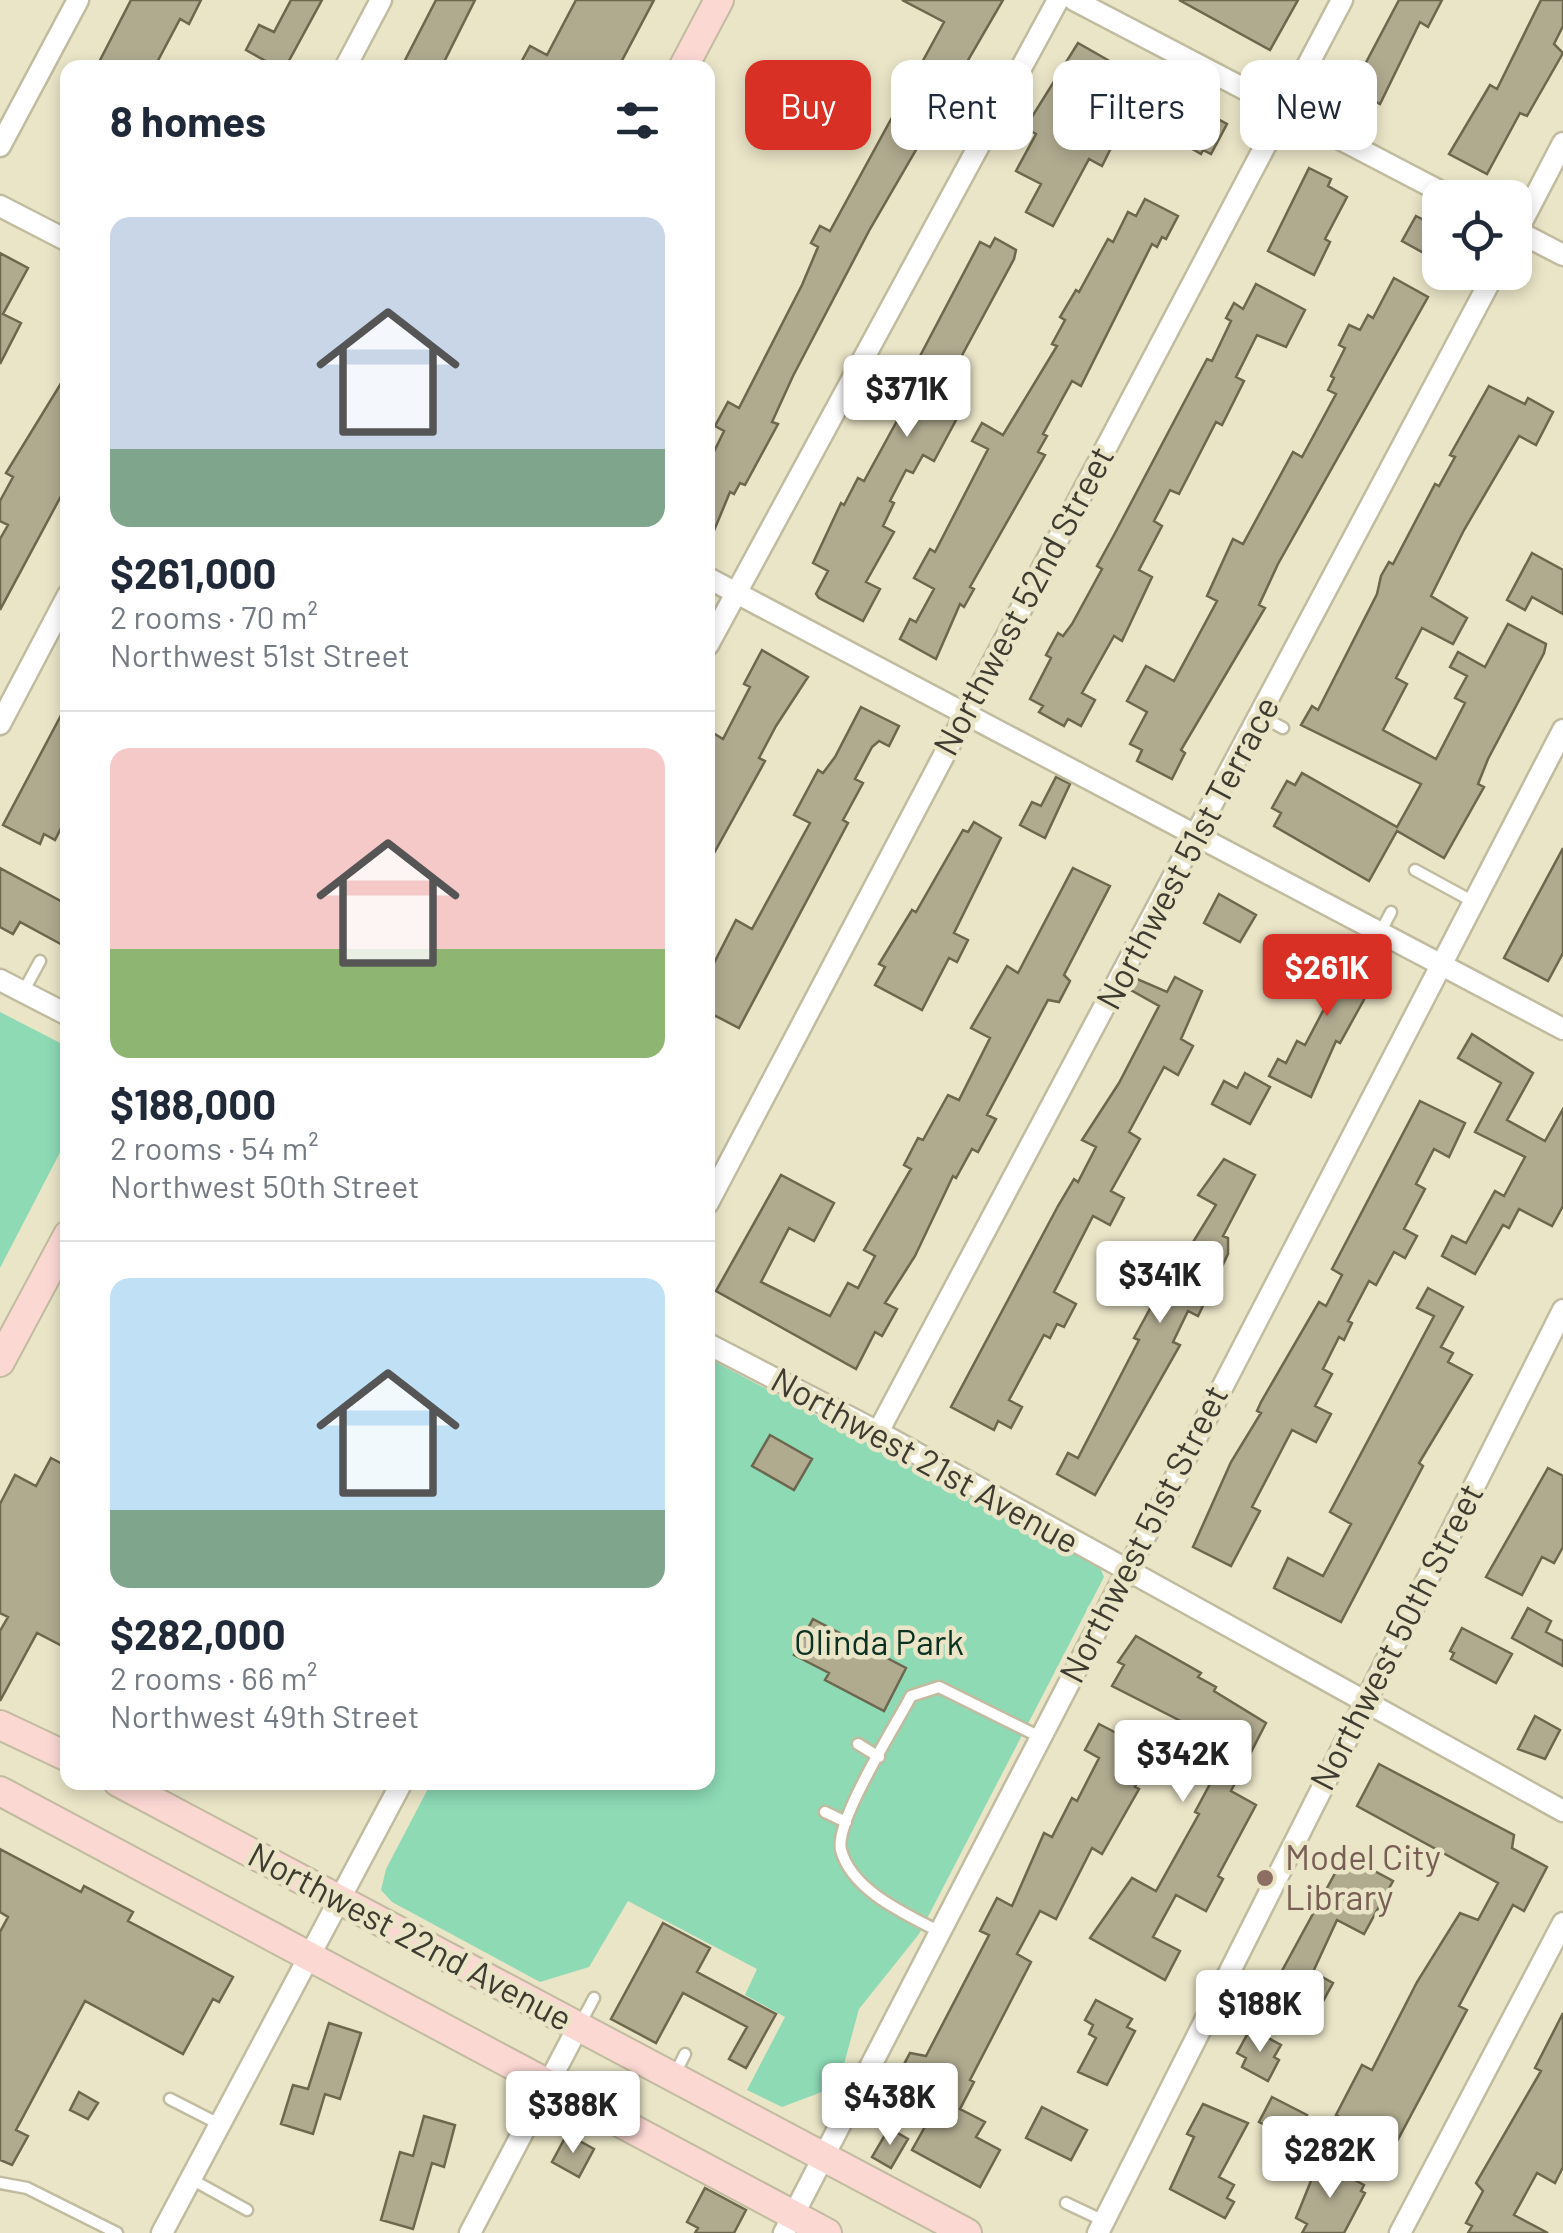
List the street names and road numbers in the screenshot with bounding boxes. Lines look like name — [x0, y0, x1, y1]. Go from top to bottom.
street label: Northwest 52nd Street — [923, 438, 1121, 762]
street label: Northwest 51st Terrace — [1086, 688, 1287, 1016]
street label: Northwest 21st Avenue — [765, 1357, 1087, 1561]
street label: Northwest 51st Street — [1049, 1377, 1235, 1689]
street label: Northwest 50th Street — [1300, 1476, 1491, 1797]
street label: Northwest 22nd Avenue — [242, 1832, 580, 2038]

